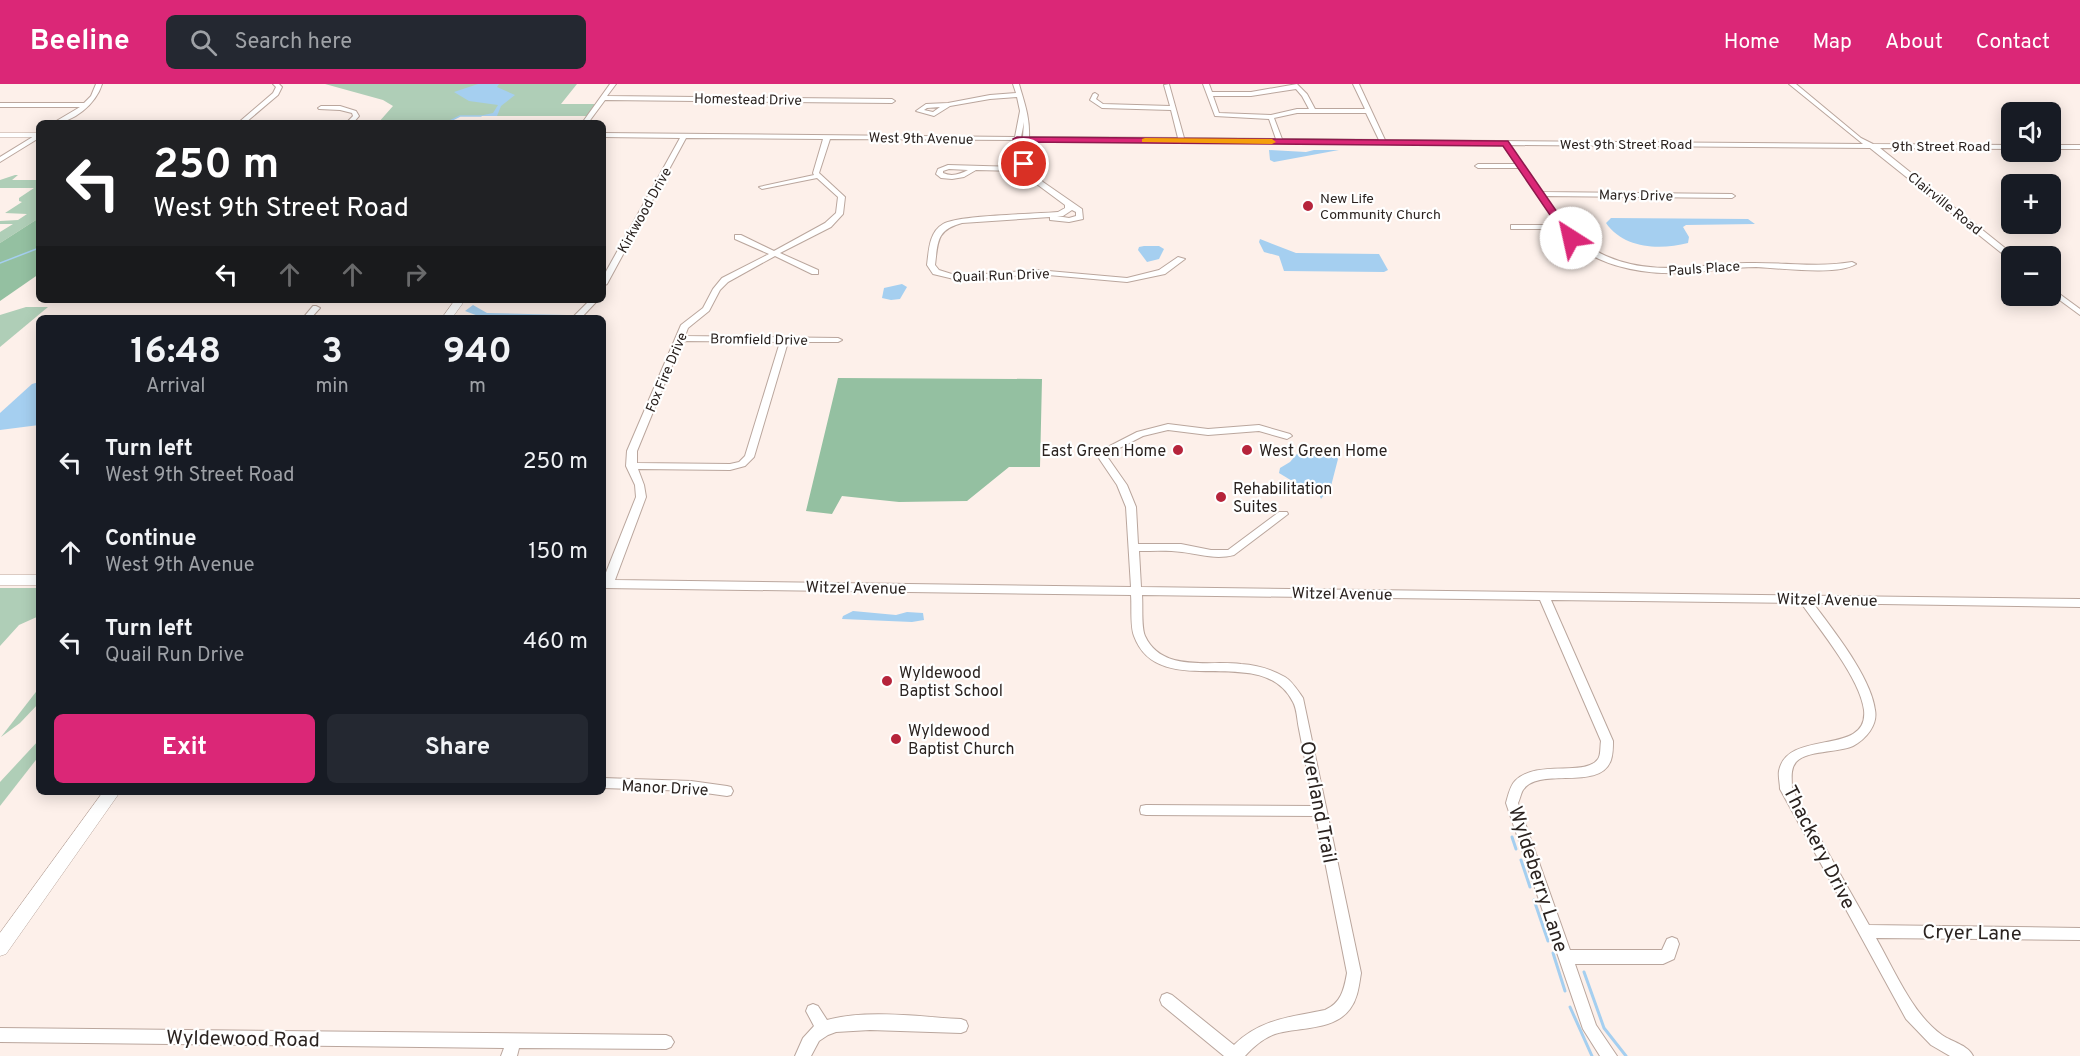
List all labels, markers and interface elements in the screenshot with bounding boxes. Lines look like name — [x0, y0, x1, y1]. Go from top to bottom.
search box — [166, 15, 586, 69]
text: Beeline — [30, 24, 130, 60]
icon: search — [187, 26, 220, 59]
text: Search here — [235, 29, 352, 56]
text: Home — [1724, 29, 1780, 56]
text: Map — [1813, 29, 1852, 56]
text: About — [1885, 29, 1943, 56]
text: Contact — [1976, 29, 2050, 56]
street label: Homestead Drive — [694, 91, 802, 110]
map controls — [2001, 102, 2061, 306]
button: sound — [2001, 102, 2061, 162]
street label: West 9th Avenue — [868, 130, 973, 149]
street label: West 9th Street Road — [1560, 137, 1692, 154]
pin — [998, 138, 1049, 189]
street label: 9th Street Road — [1892, 139, 1990, 156]
text: 250 m — [153, 140, 279, 193]
icon: left — [54, 144, 132, 222]
icon: arrive — [1007, 147, 1040, 180]
street label: Kirkwood Drive — [615, 165, 676, 257]
street label: Clairville Road — [1904, 169, 1985, 239]
button: + — [2001, 174, 2061, 234]
street label: Marys Drive — [1599, 187, 1673, 206]
place label: New Life Community Church — [1320, 191, 1441, 224]
text: West 9th Street Road — [153, 192, 409, 226]
marker: New Life Community Church — [1301, 199, 1315, 213]
position arrow — [1539, 206, 1603, 270]
button: − — [2001, 246, 2061, 306]
icon: left — [210, 258, 243, 291]
icon: ahead — [273, 258, 306, 291]
icon: ahead — [336, 258, 369, 291]
icon: right — [399, 258, 432, 291]
street label: Pauls Place — [1668, 259, 1741, 280]
street label: Quail Run Drive — [952, 266, 1050, 287]
text: 16:48 — [130, 330, 221, 376]
text: 3 — [321, 330, 343, 376]
text: 940 — [443, 330, 512, 376]
street label: Fox Fire Drive — [643, 330, 692, 415]
street label: Bromfield Drive — [710, 331, 808, 350]
text: Arrival — [146, 374, 206, 400]
text: min — [315, 374, 349, 400]
text: m — [469, 374, 486, 400]
text: Turn left — [105, 436, 193, 463]
place label: East Green Home — [1041, 442, 1166, 462]
place label: West Green Home — [1259, 442, 1387, 462]
marker: East Green Home — [1171, 443, 1185, 457]
marker: West Green Home — [1240, 443, 1254, 457]
icon: left — [54, 446, 87, 479]
text: 250 m — [523, 449, 588, 476]
text: West 9th Street Road — [105, 463, 295, 489]
place label: Rehabilitation Suites — [1233, 480, 1332, 518]
marker: Rehabilitation Suites — [1214, 490, 1228, 504]
text: Continue — [105, 526, 196, 553]
icon: ahead — [54, 536, 87, 569]
text: 150 m — [528, 539, 588, 566]
text: West 9th Avenue — [105, 553, 255, 579]
street label: Witzel Avenue — [805, 578, 907, 600]
street label: Witzel Avenue — [1291, 584, 1393, 606]
street label: Witzel Avenue — [1776, 590, 1878, 612]
text: Turn left — [105, 616, 193, 643]
icon: left — [54, 626, 87, 659]
text: 460 m — [523, 629, 588, 656]
text: Quail Run Drive — [105, 643, 244, 669]
place label: Wyldewood Baptist School — [899, 664, 1003, 702]
marker: Wyldewood Baptist School — [880, 674, 894, 688]
button: Exit — [54, 714, 315, 783]
button: Share — [327, 714, 588, 783]
place label: Wyldewood Baptist Church — [908, 722, 1014, 760]
marker: Wyldewood Baptist Church — [889, 732, 903, 746]
street label: Overland Trail — [1292, 739, 1342, 866]
street label: Manor Drive — [621, 777, 709, 801]
street label: Thackery Drive — [1776, 782, 1861, 914]
street label: Wyldeberry Lane — [1501, 803, 1573, 956]
street label: Cryer Lane — [1922, 920, 2022, 948]
street label: Wyldewood Road — [166, 1026, 320, 1054]

